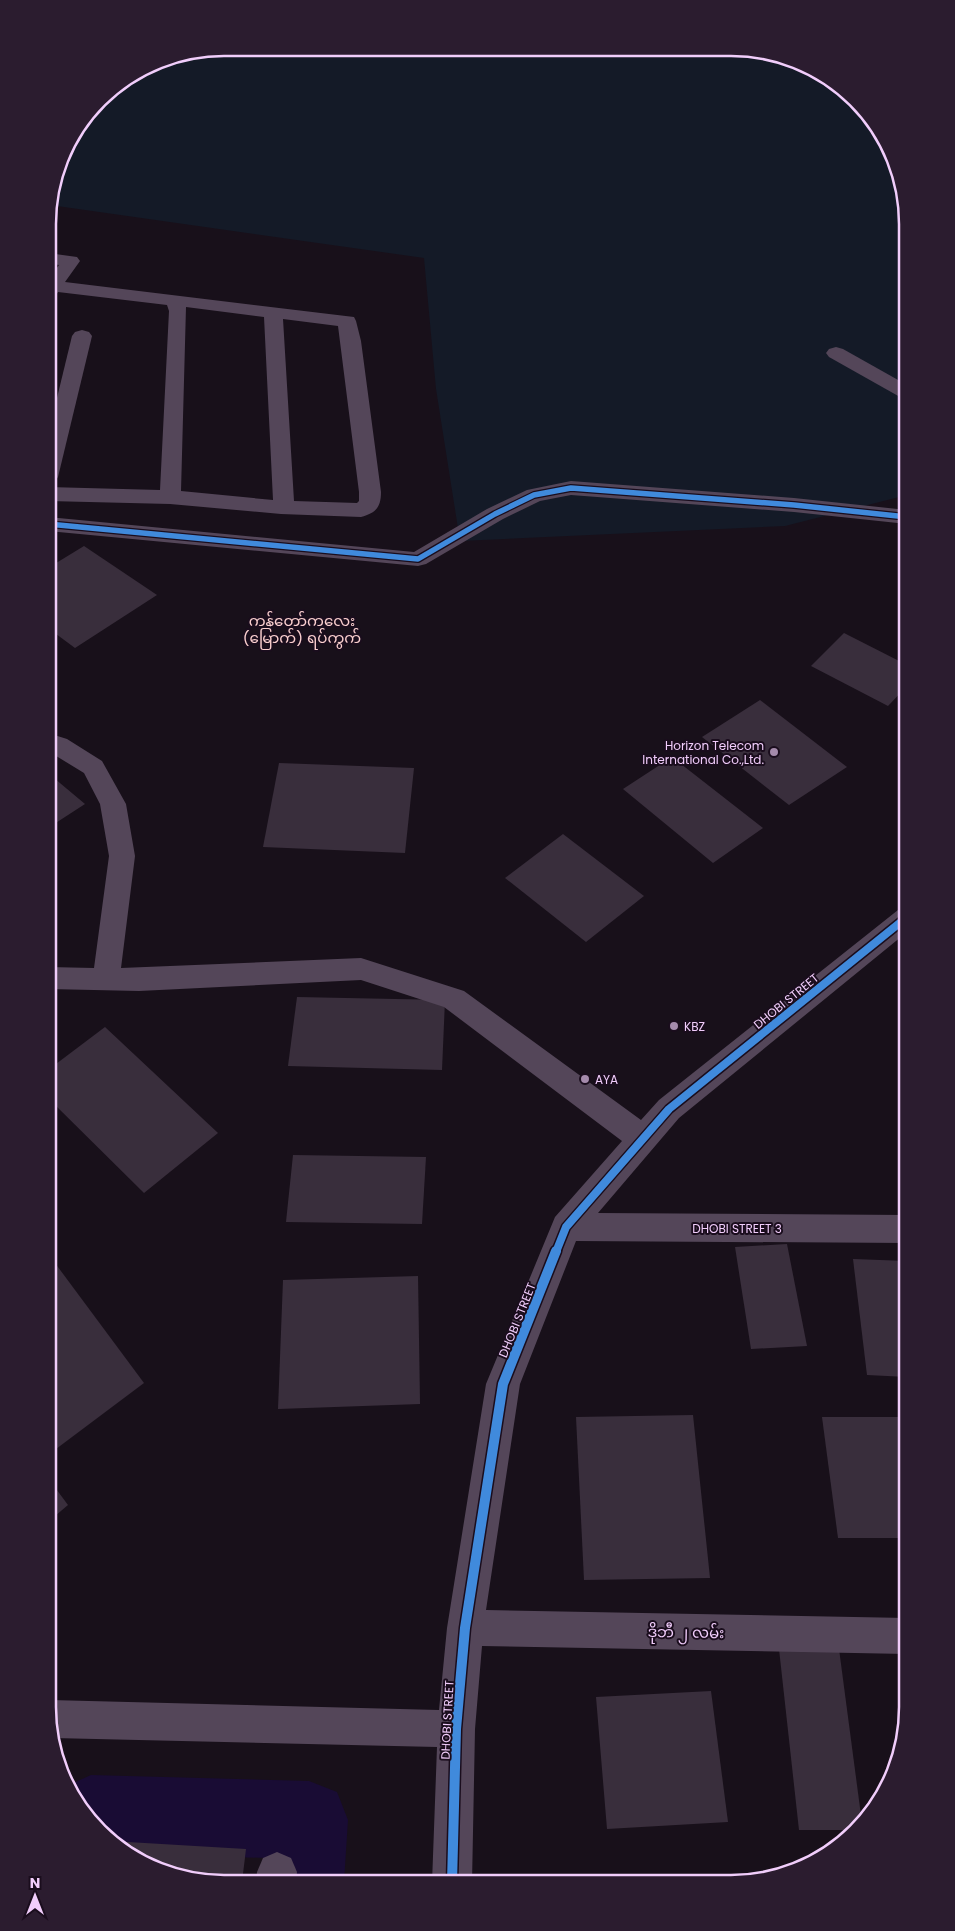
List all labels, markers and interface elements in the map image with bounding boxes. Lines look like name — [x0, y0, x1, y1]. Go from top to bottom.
district label: ကန်တော်ကလေး (မြောက်) ရပ်ကွက် — [243, 610, 361, 650]
place label: Horizon Telecom International Co.,Ltd. — [642, 737, 764, 768]
marker: Horizon Telecom International Co.,Ltd. — [768, 746, 780, 758]
street label: DHOBI STREET — [750, 969, 823, 1033]
place label: KBZ — [684, 1018, 705, 1035]
marker: KBZ — [668, 1020, 680, 1032]
place label: AYA — [595, 1071, 618, 1088]
marker: AYA — [579, 1073, 591, 1085]
street label: DHOBI STREET 3 — [692, 1220, 782, 1237]
street label: DHOBI STREET — [494, 1280, 540, 1360]
street label: ဒိုဘီ ၂ လမ်း — [647, 1621, 725, 1645]
street label: DHOBI STREET — [436, 1679, 458, 1760]
north arrow — [10, 1871, 60, 1921]
text: N — [30, 1873, 40, 1893]

